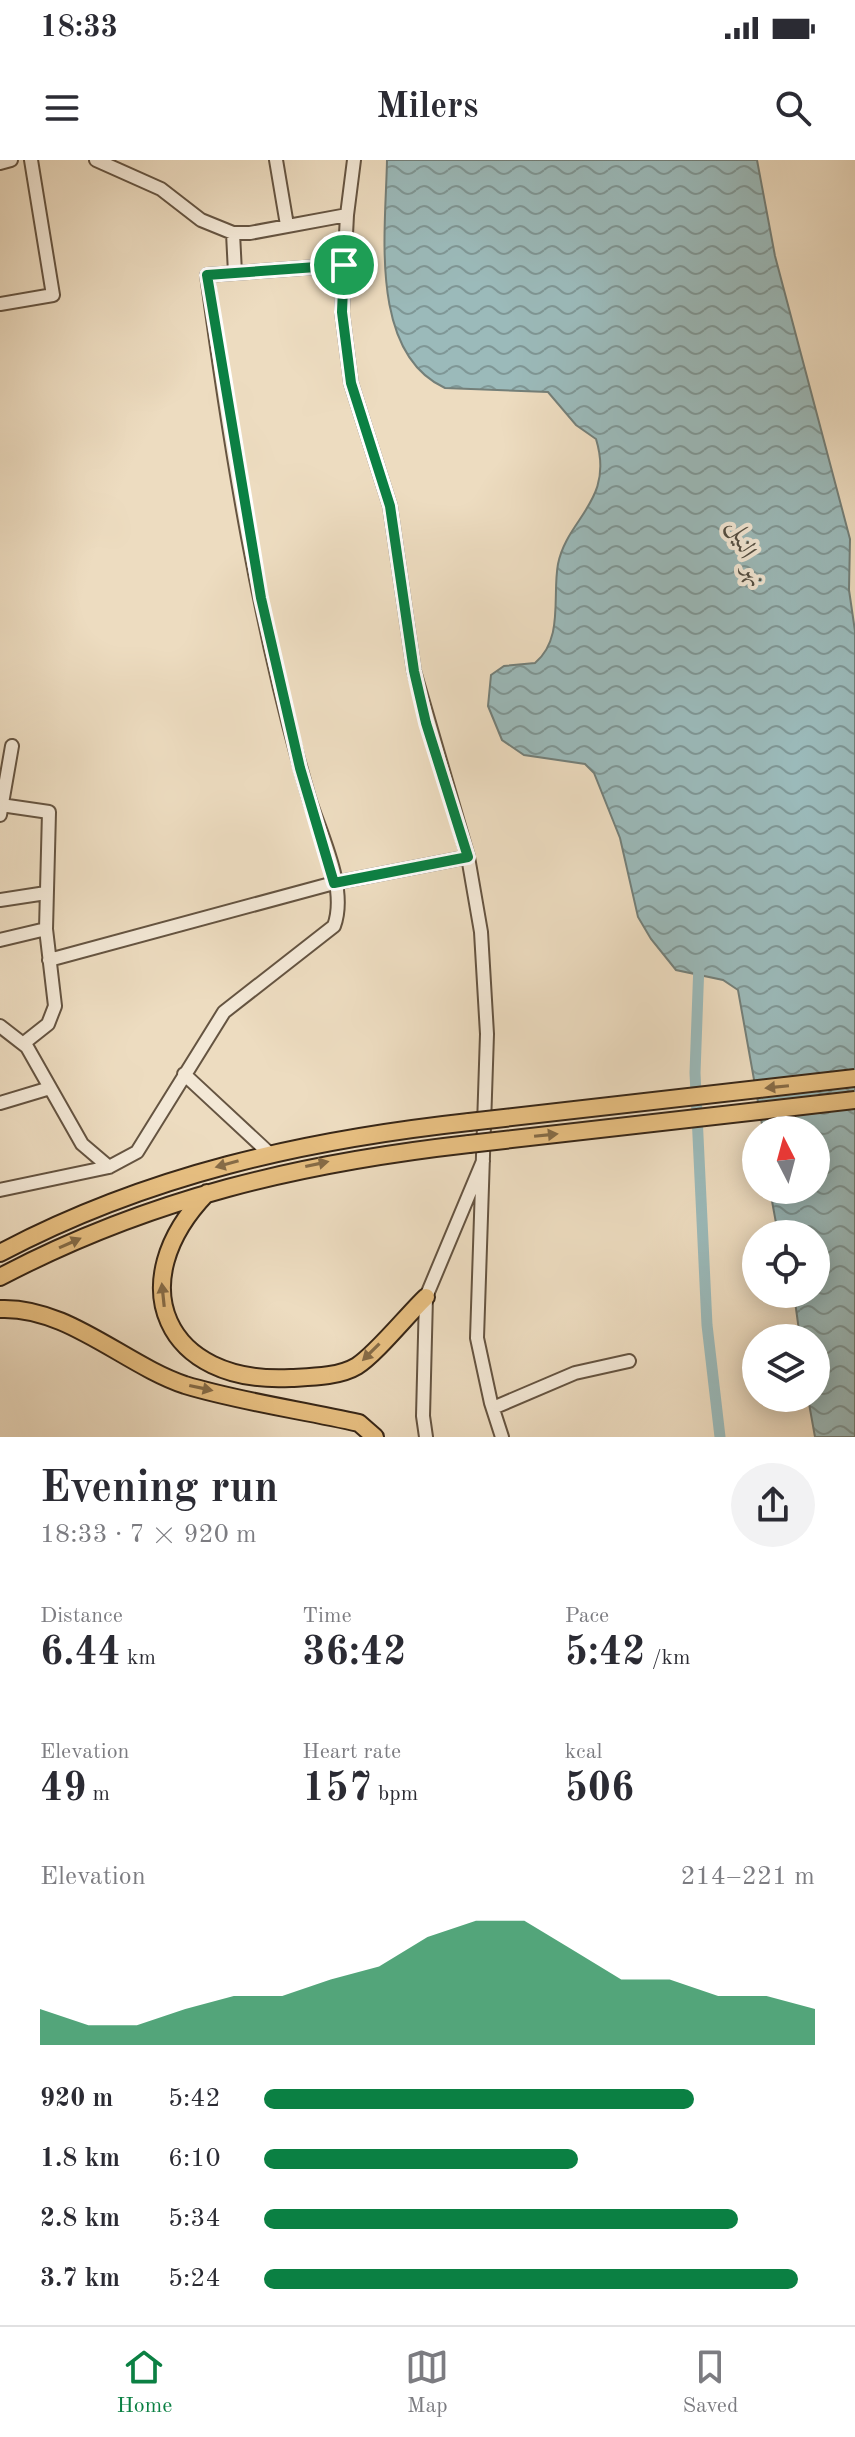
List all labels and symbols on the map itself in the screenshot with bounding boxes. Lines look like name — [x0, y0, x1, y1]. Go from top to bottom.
pin — [310, 231, 378, 299]
water label: نهر النيل — [721, 516, 770, 592]
one-way arrow — [765, 1080, 790, 1093]
north arrow — [742, 1116, 830, 1204]
one-way arrow — [534, 1128, 559, 1141]
one-way arrow — [214, 1158, 239, 1170]
one-way arrow — [305, 1158, 330, 1170]
one-way arrow — [58, 1237, 82, 1250]
one-way arrow — [156, 1282, 169, 1307]
one-way arrow — [362, 1342, 381, 1361]
one-way arrow — [189, 1382, 214, 1395]

